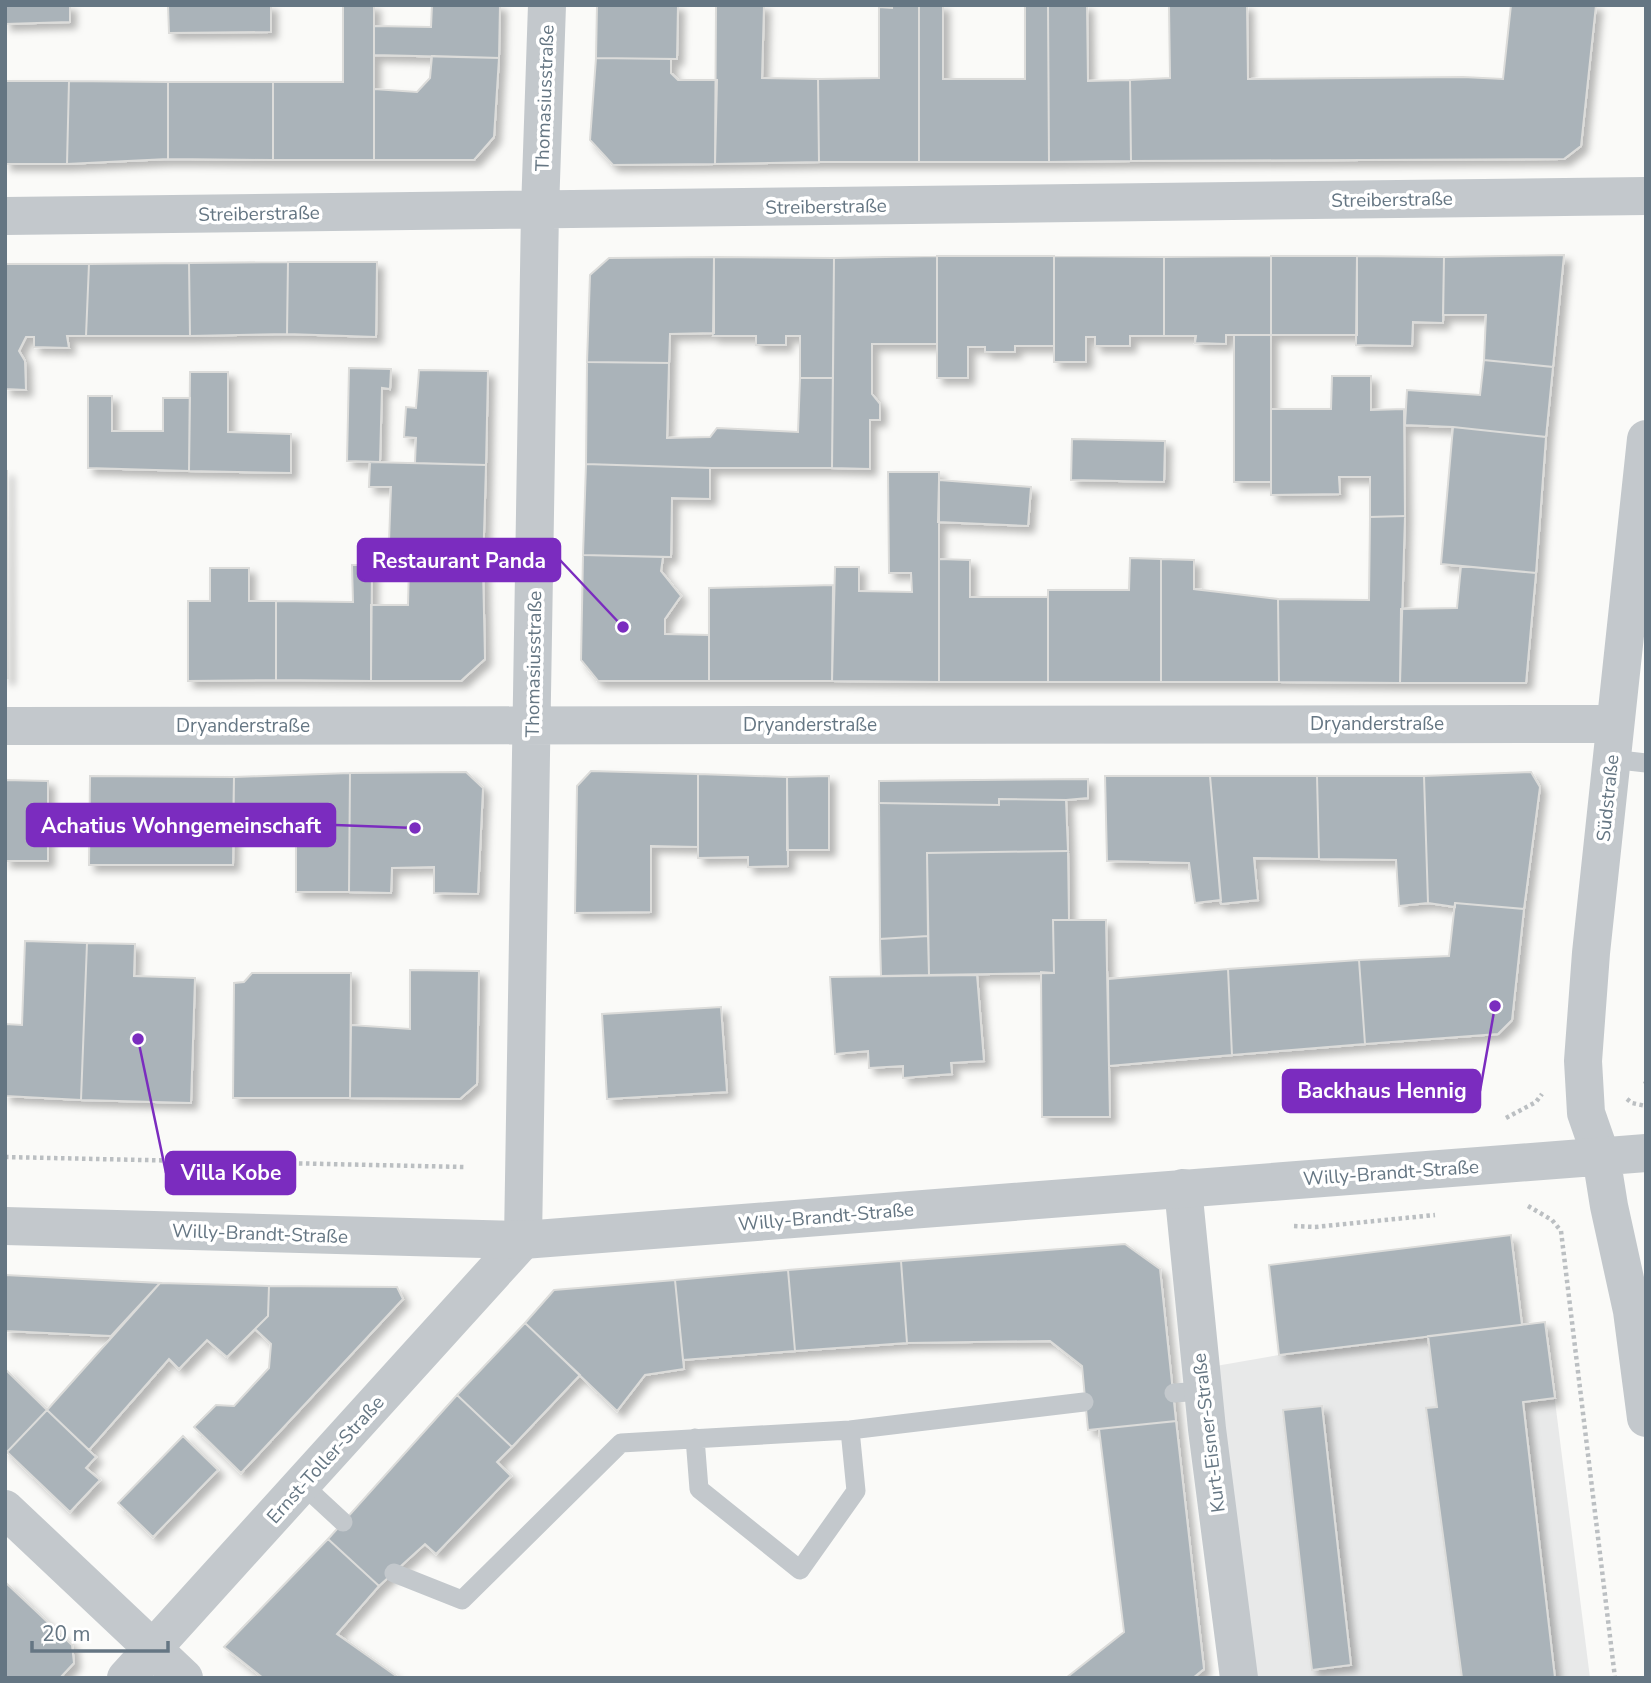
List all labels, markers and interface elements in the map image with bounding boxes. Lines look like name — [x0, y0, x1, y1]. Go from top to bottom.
street label: Thomasiusstraße — [529, 24, 561, 172]
street label: Streiberstraße — [1331, 186, 1453, 214]
street label: Streiberstraße — [765, 193, 887, 221]
street label: Streiberstraße — [198, 200, 320, 228]
callout: Restaurant Panda — [358, 539, 560, 581]
text: Restaurant Panda — [372, 547, 546, 575]
street label: Thomasiusstraße — [520, 590, 548, 738]
street label: Dryanderstraße — [1310, 711, 1444, 737]
street label: Dryanderstraße — [743, 712, 877, 738]
street label: Dryanderstraße — [176, 713, 310, 739]
street label: Südstraße — [1590, 753, 1626, 843]
callout: Achatius Wohngemeinschaft — [27, 804, 335, 846]
text: Achatius Wohngemeinschaft — [41, 812, 322, 840]
callout: Backhaus Hennig — [1283, 1070, 1480, 1112]
text: Backhaus Hennig — [1297, 1077, 1467, 1105]
callout: Villa Kobe — [166, 1152, 295, 1194]
street label: Willy-Brandt-Straße — [1302, 1154, 1480, 1192]
text: Villa Kobe — [180, 1159, 281, 1187]
street label: Willy-Brandt-Straße — [737, 1196, 915, 1238]
street label: Willy-Brandt-Straße — [171, 1218, 349, 1250]
street label: Kurt-Eisner-Straße — [1186, 1352, 1232, 1514]
street label: Ernst-Toller-Straße — [261, 1390, 390, 1529]
scale bar — [32, 1610, 168, 1654]
text: 20 m — [42, 1620, 91, 1648]

